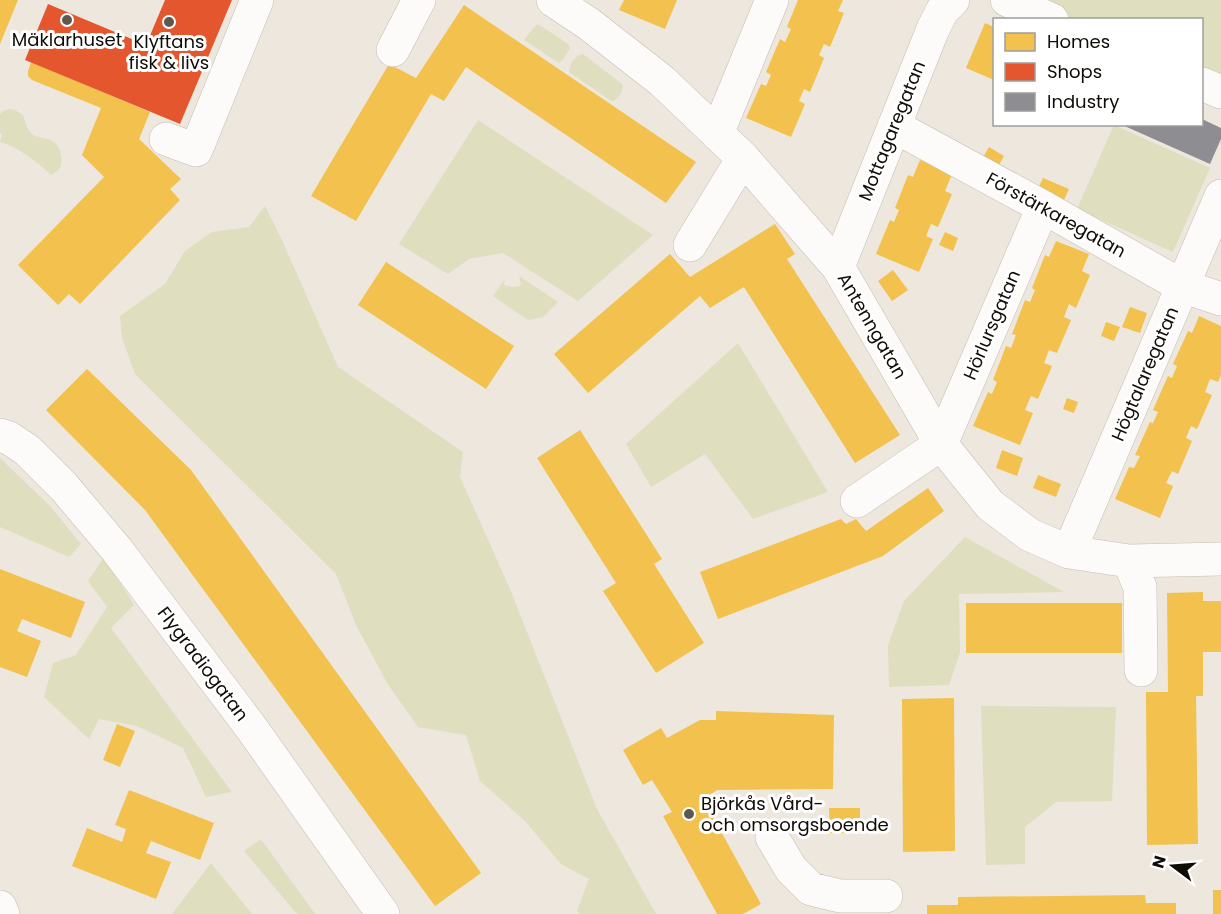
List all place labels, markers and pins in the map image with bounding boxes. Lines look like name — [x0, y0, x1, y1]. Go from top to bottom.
marker: Mäklarhuset — [60, 13, 74, 27]
marker: Klyftans fisk & livs — [162, 15, 176, 29]
place label: Mäklarhuset — [12, 27, 122, 52]
place label: Klyftans fisk & livs — [129, 29, 209, 75]
place label: Björkås Vård- och omsorgsboende — [701, 791, 889, 837]
marker: Björkås Vård- och omsorgsboende — [682, 807, 696, 821]

